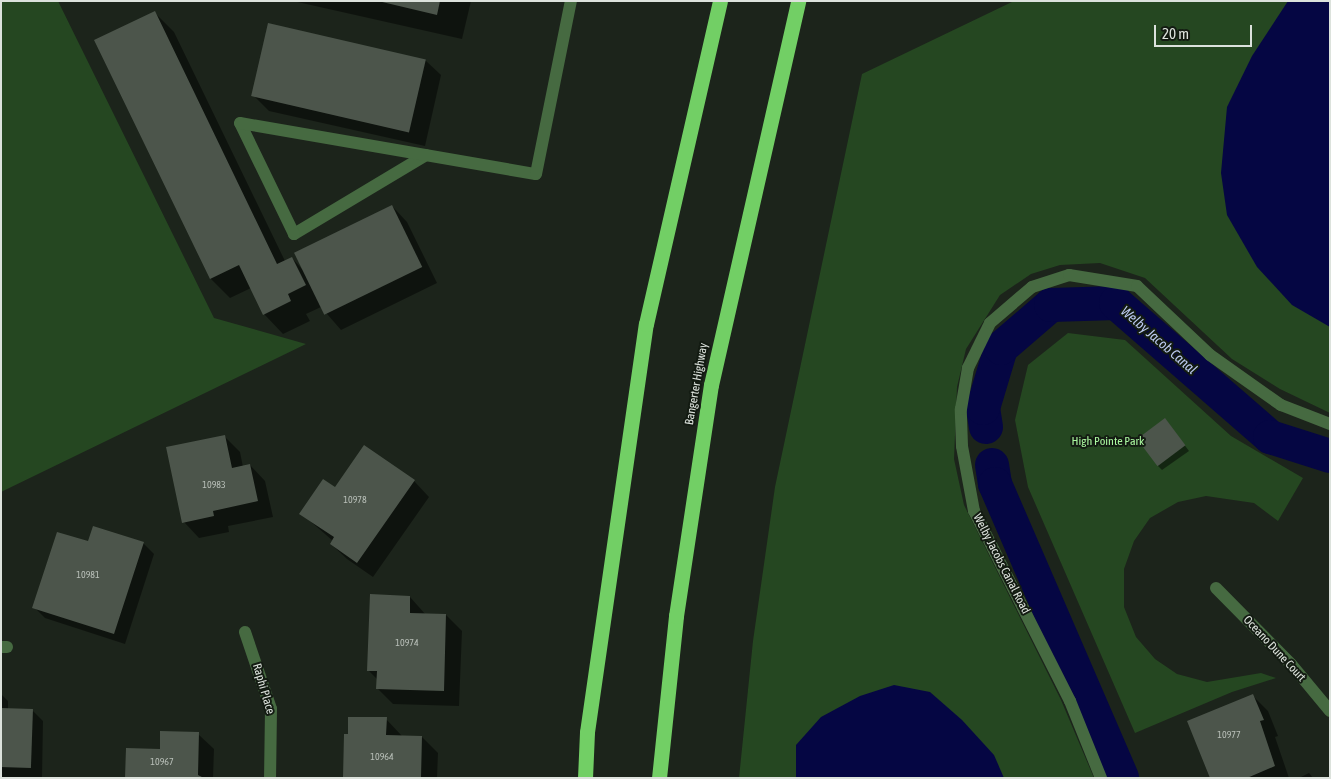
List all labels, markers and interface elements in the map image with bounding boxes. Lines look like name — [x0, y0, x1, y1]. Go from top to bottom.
scale bar — [1156, 15, 1254, 47]
text: 20 m — [1162, 25, 1189, 42]
water label: Welby Jacob Canal — [1118, 302, 1200, 378]
street label: Bangerter Highway — [683, 342, 711, 426]
park label: High Pointe Park — [1072, 435, 1144, 449]
house number: 10983 — [202, 479, 226, 491]
house number: 10978 — [343, 494, 367, 506]
street label: Welby Jacobs Canal Road — [970, 512, 1032, 616]
house number: 10981 — [76, 569, 100, 581]
street label: Oceano Dune Court — [1240, 613, 1308, 685]
house number: 10974 — [395, 637, 419, 649]
street label: Raphi Place — [249, 662, 277, 716]
house number: 10977 — [1217, 729, 1241, 741]
house number: 10964 — [370, 751, 394, 763]
house number: 10967 — [150, 756, 174, 768]

